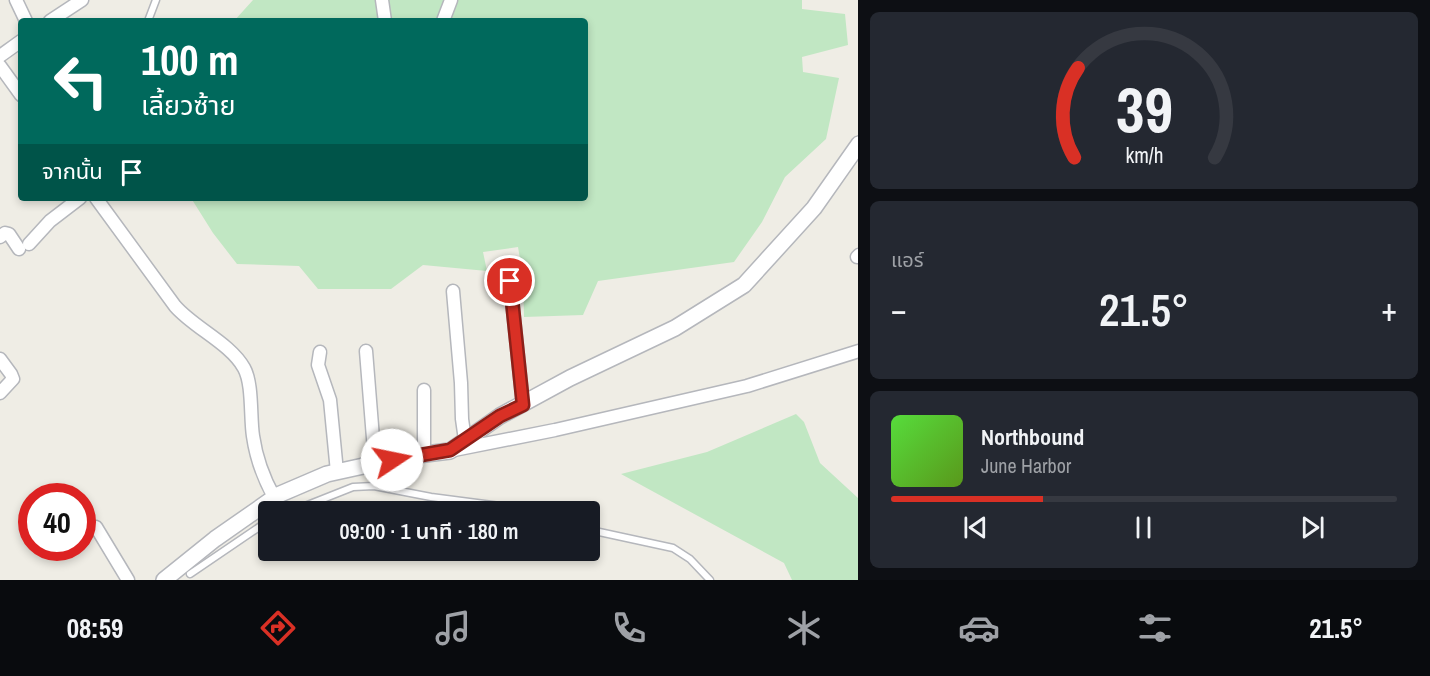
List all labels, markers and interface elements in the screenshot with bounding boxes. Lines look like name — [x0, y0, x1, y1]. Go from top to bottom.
text: 100 m — [141, 32, 239, 88]
icon: left — [42, 42, 120, 120]
text: 39 — [1116, 67, 1172, 151]
text: เลี้ยวซ้าย — [141, 87, 235, 123]
text: km/h — [1125, 141, 1163, 170]
text: จากนั้น — [42, 156, 103, 186]
icon: arrive — [115, 156, 148, 189]
text: แอร์ — [891, 246, 923, 273]
pin — [484, 255, 535, 306]
icon: arrive — [493, 264, 526, 297]
text: 21.5° — [1099, 279, 1189, 340]
text: − — [891, 287, 907, 331]
text: + — [1381, 287, 1397, 331]
text: Northbound — [981, 422, 1084, 452]
position arrow — [360, 428, 424, 492]
text: June Harbor — [981, 452, 1071, 479]
speed limit sign: 40 — [18, 483, 96, 561]
icon: previous — [959, 511, 992, 544]
icon: pause — [1127, 511, 1160, 544]
icon: next — [1296, 511, 1329, 544]
text: 09:00 · 1 นาที · 180 m — [340, 516, 518, 546]
icon: directions — [257, 607, 299, 649]
icon: music — [432, 607, 474, 649]
icon: phone — [608, 607, 650, 649]
icon: climate — [783, 607, 825, 649]
icon: car — [958, 607, 1000, 649]
icon: filters — [1134, 607, 1176, 649]
text: 08:59 — [67, 610, 123, 646]
text: 21.5° — [1309, 610, 1363, 646]

